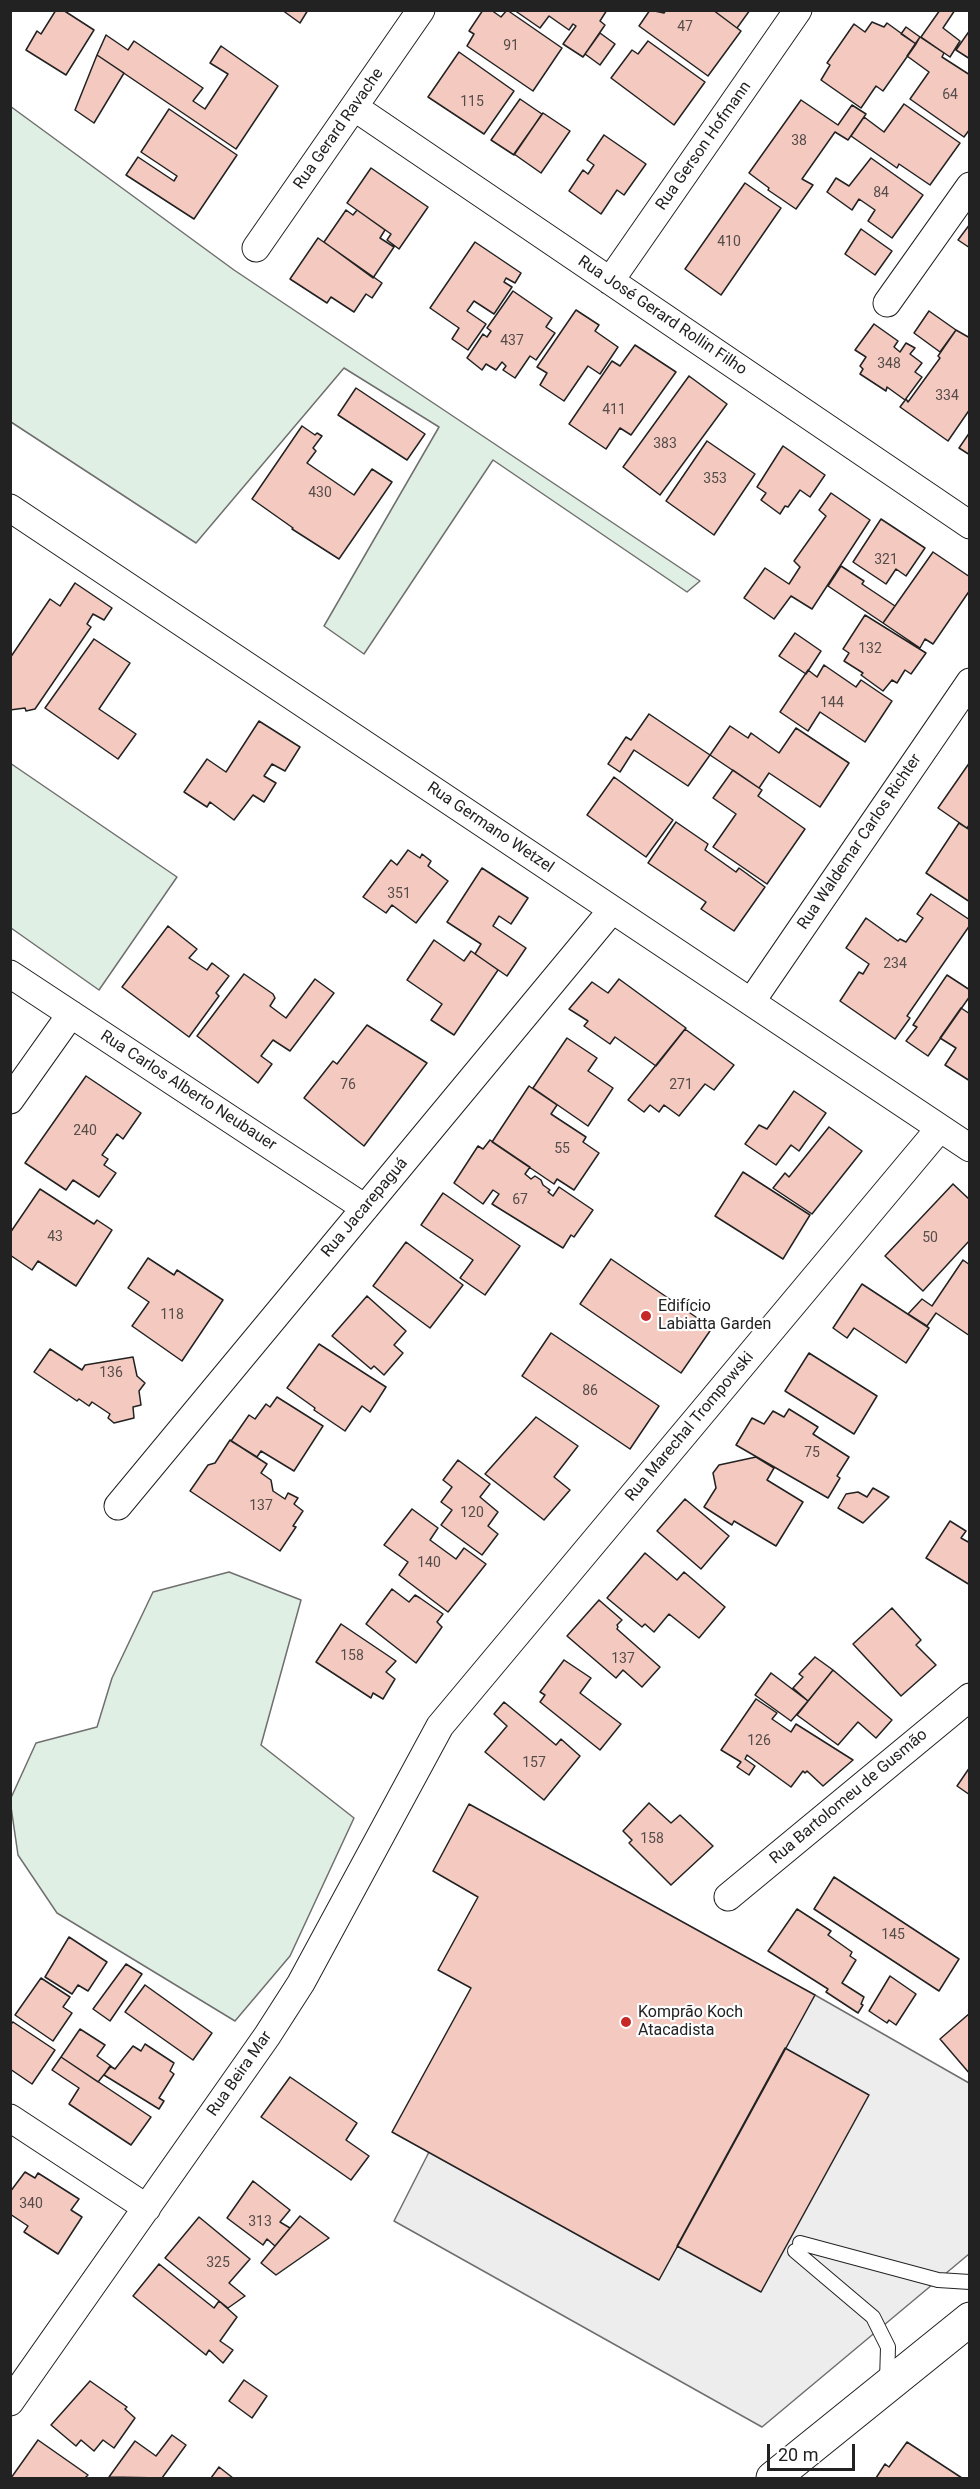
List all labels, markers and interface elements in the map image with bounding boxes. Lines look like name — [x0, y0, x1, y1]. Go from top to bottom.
house number: 47 — [677, 19, 693, 35]
house number: 91 — [503, 38, 519, 54]
street label: Rua Gerard Ravache — [290, 65, 388, 193]
street label: Rua Gerson Hofmann — [652, 78, 756, 214]
house number: 64 — [942, 87, 958, 103]
house number: 115 — [460, 94, 484, 110]
house number: 38 — [791, 133, 807, 149]
house number: 84 — [873, 185, 889, 201]
house number: 410 — [717, 234, 741, 250]
street label: Rua José Gerard Rollin Filho — [574, 252, 750, 380]
house number: 437 — [500, 333, 524, 349]
house number: 348 — [877, 356, 901, 372]
house number: 334 — [935, 388, 959, 404]
house number: 411 — [602, 402, 626, 418]
house number: 383 — [653, 436, 677, 452]
house number: 353 — [703, 471, 727, 487]
house number: 430 — [308, 485, 332, 501]
house number: 321 — [874, 552, 898, 568]
house number: 132 — [858, 641, 882, 657]
house number: 144 — [820, 695, 844, 711]
street label: Rua Waldemar Carlos Richter — [794, 751, 926, 933]
street label: Rua Germano Wetzel — [423, 778, 557, 878]
house number: 351 — [387, 886, 411, 902]
house number: 234 — [883, 956, 907, 972]
street label: Rua Carlos Alberto Neubauer — [96, 1027, 280, 1155]
house number: 76 — [340, 1077, 356, 1093]
house number: 271 — [669, 1077, 693, 1093]
house number: 240 — [73, 1123, 97, 1139]
house number: 55 — [554, 1141, 570, 1157]
street label: Rua Jacarepaguá — [318, 1154, 412, 1262]
house number: 67 — [512, 1192, 528, 1208]
house number: 43 — [47, 1229, 63, 1245]
house number: 50 — [922, 1230, 938, 1246]
place label: Edifício Labiatta Garden — [658, 1297, 771, 1335]
house number: 118 — [160, 1307, 184, 1323]
marker: Edifício Labiatta Garden — [639, 1309, 653, 1323]
street label: Rua Marechal Trompowski — [622, 1348, 758, 1506]
house number: 136 — [99, 1365, 123, 1381]
house number: 86 — [582, 1383, 598, 1399]
house number: 75 — [804, 1445, 820, 1461]
house number: 137 — [249, 1498, 273, 1514]
house number: 120 — [460, 1505, 484, 1521]
house number: 140 — [417, 1555, 441, 1571]
house number: 158 — [340, 1648, 364, 1664]
house number: 137 — [611, 1651, 635, 1667]
street label: Rua Bartolomeu de Gusmão — [766, 1725, 932, 1869]
house number: 126 — [747, 1733, 771, 1749]
house number: 157 — [522, 1755, 546, 1771]
house number: 158 — [640, 1831, 664, 1847]
house number: 145 — [881, 1927, 905, 1943]
place label: Komprão Koch Atacadista — [638, 2003, 743, 2041]
marker: Komprão Koch Atacadista — [619, 2015, 633, 2029]
street label: Rua Beira Mar — [204, 2028, 276, 2120]
house number: 340 — [19, 2196, 43, 2212]
house number: 313 — [248, 2214, 272, 2230]
house number: 325 — [206, 2255, 230, 2271]
scale bar — [770, 2432, 858, 2470]
text: 20 m — [778, 2444, 818, 2465]

